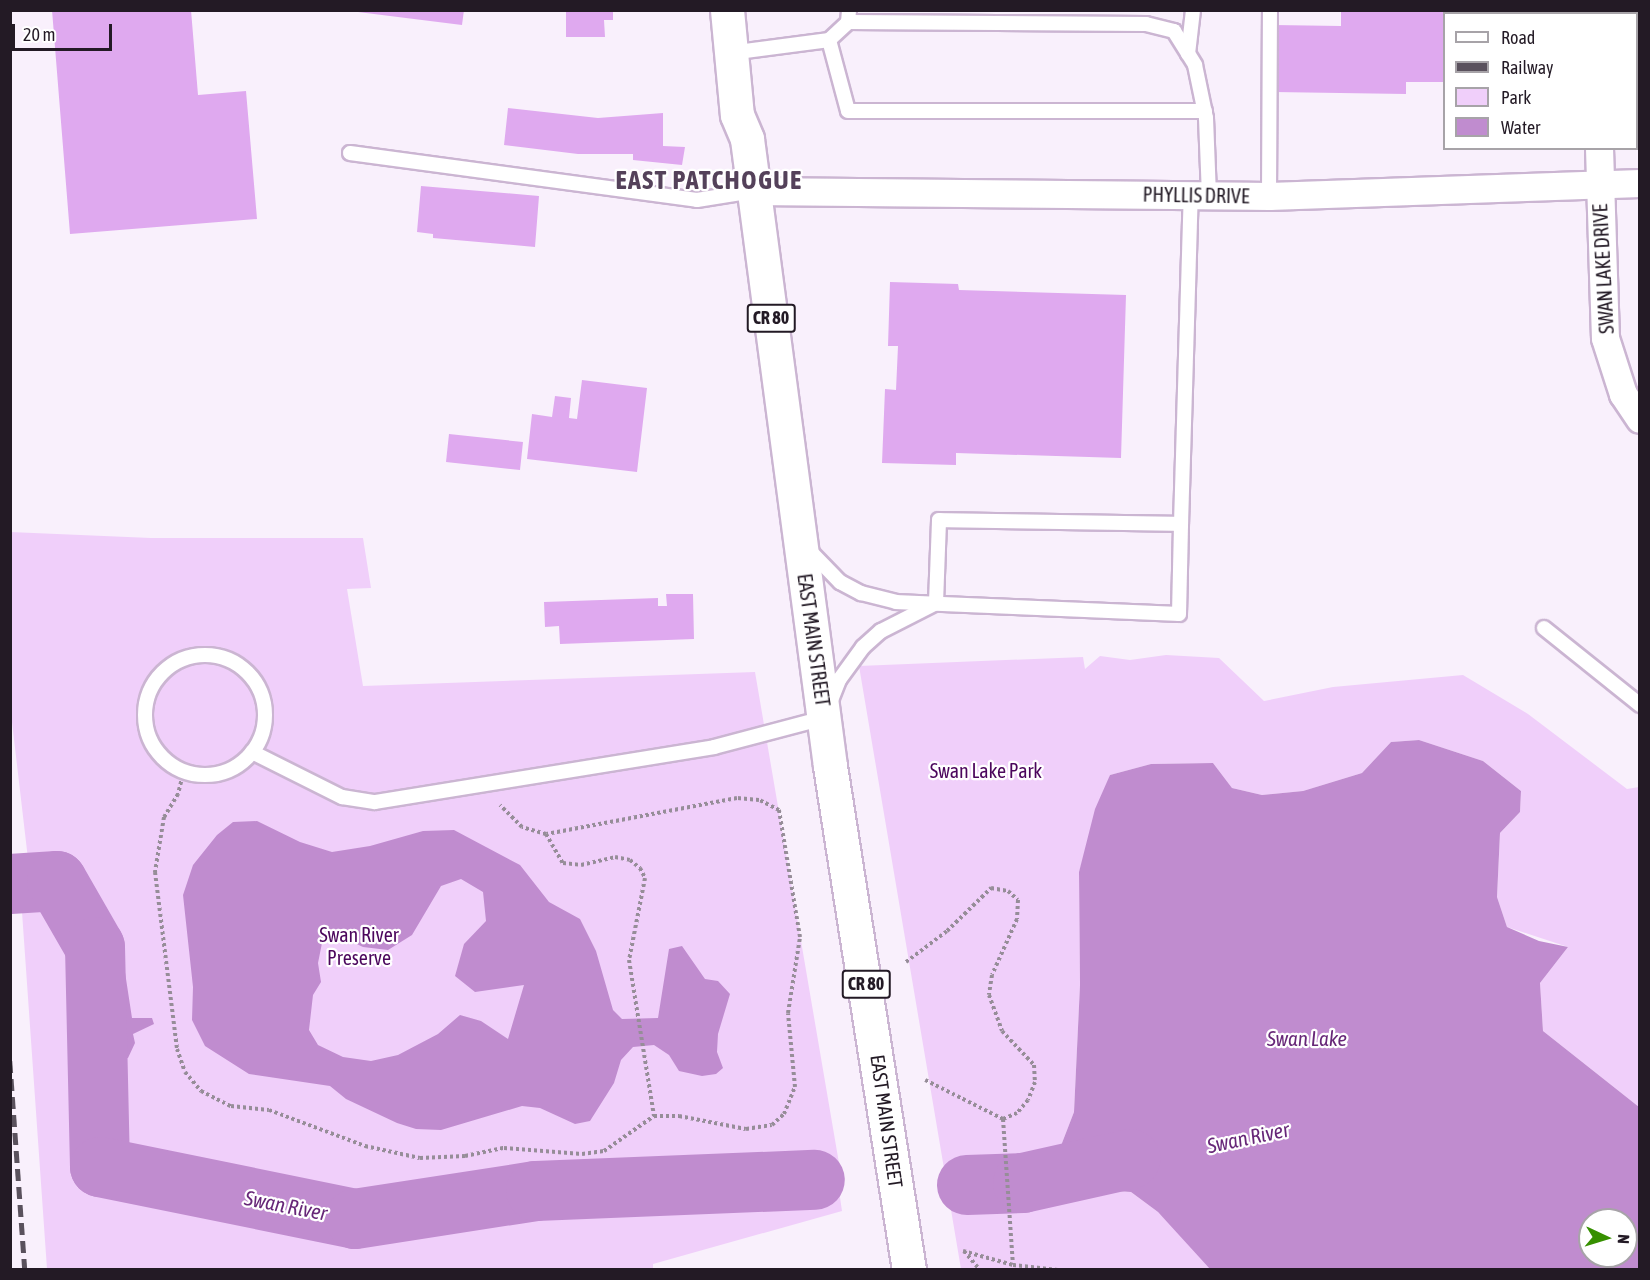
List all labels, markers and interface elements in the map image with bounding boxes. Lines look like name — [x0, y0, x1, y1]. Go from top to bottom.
scale bar — [15, 12, 116, 50]
legend — [1443, 12, 1638, 150]
text: 20 m — [23, 24, 55, 45]
text: Road — [1501, 27, 1535, 48]
text: Railway — [1501, 57, 1553, 78]
text: Park — [1501, 87, 1531, 108]
text: Water — [1501, 117, 1540, 138]
district label: EAST PATCHOGUE — [615, 165, 803, 197]
street label: PHYLLIS DRIVE — [1142, 182, 1250, 208]
street label: SWAN LAKE DRIVE — [1588, 203, 1618, 335]
road number: CR 80 — [746, 303, 796, 333]
street label: EAST MAIN STREET — [793, 572, 835, 708]
park label: Swan Lake Park — [930, 758, 1042, 782]
park label: Swan River Preserve — [319, 923, 399, 970]
road number: CR 80 — [840, 969, 892, 999]
water label: Swan Lake — [1267, 1025, 1347, 1051]
street label: EAST MAIN STREET — [866, 1053, 908, 1189]
water label: Swan River — [1205, 1116, 1291, 1158]
water label: Swan River — [243, 1185, 329, 1225]
north arrow — [1578, 1208, 1638, 1268]
text: N — [1615, 1234, 1633, 1244]

